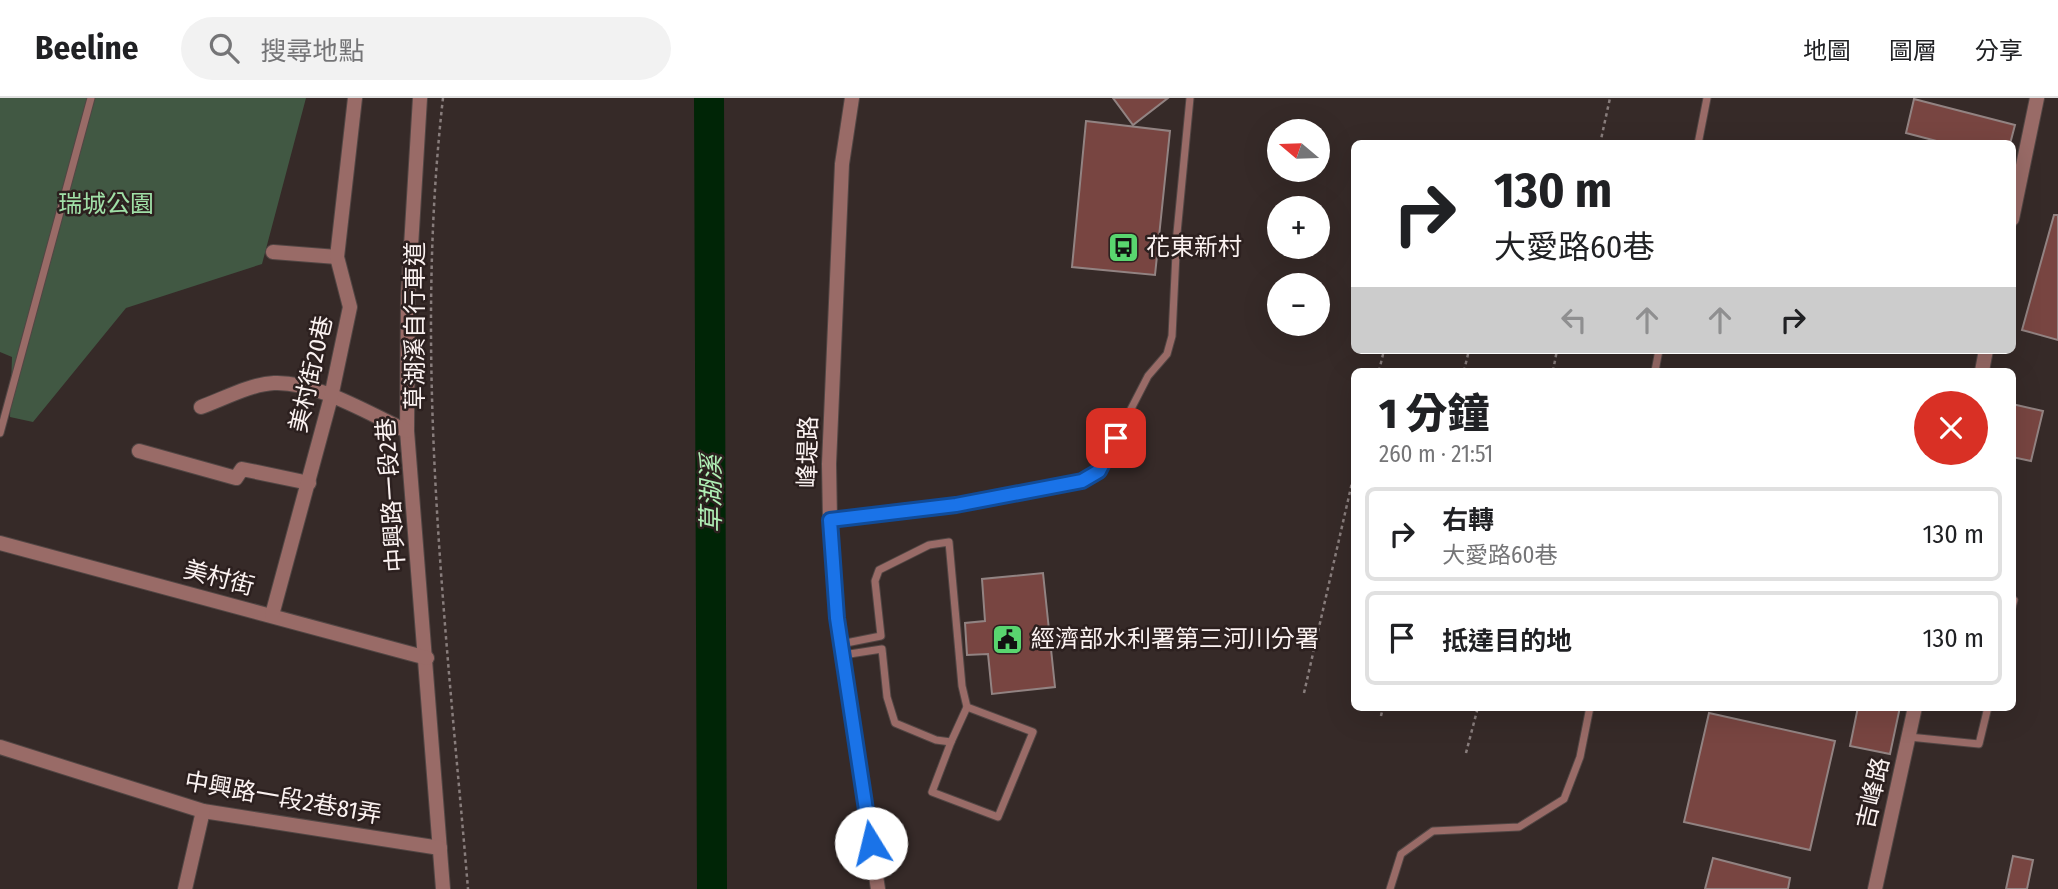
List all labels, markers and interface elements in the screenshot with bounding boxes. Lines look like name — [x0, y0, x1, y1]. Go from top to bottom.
search box — [181, 17, 671, 80]
text: Beeline — [35, 28, 139, 68]
icon: search — [205, 29, 243, 67]
text: 搜尋地點 — [261, 36, 365, 67]
text: 地圖 — [1803, 37, 1851, 65]
text: 圖層 — [1889, 37, 1937, 65]
text: 分享 — [1975, 37, 2023, 65]
north arrow — [1267, 119, 1330, 182]
map controls — [1267, 119, 1330, 336]
text: 130 m — [1494, 161, 1612, 220]
icon: right — [1379, 168, 1470, 259]
park label: 瑞城公園 — [58, 190, 154, 218]
button: + — [1267, 196, 1330, 259]
text: 大愛路60巷 — [1494, 228, 1655, 266]
bus stop icon: 花東新村 — [1106, 230, 1140, 264]
place label: 花東新村 — [1146, 233, 1242, 261]
street label: 草湖溪自行車道 — [401, 242, 429, 410]
button: − — [1267, 273, 1330, 336]
icon: left — [1555, 301, 1593, 339]
icon: ahead — [1628, 301, 1666, 339]
icon: ahead — [1701, 301, 1739, 339]
icon: right — [1774, 301, 1812, 339]
street label: 美村街20巷 — [284, 313, 338, 435]
text: 1 分鐘 — [1379, 389, 1490, 439]
button: close — [1914, 391, 1988, 465]
pin — [1086, 408, 1146, 468]
street label: 峰堤路 — [793, 416, 823, 488]
street label: 中興路一段2巷 — [372, 417, 410, 573]
icon: arrive — [1097, 419, 1135, 457]
text: 260 m · 21:51 — [1379, 440, 1493, 468]
water label: 草湖溪 — [696, 451, 727, 533]
text: 右轉 — [1442, 505, 1494, 536]
icon: right — [1383, 515, 1421, 553]
text: 130 m — [1922, 519, 1984, 550]
text: 大愛路60巷 — [1442, 541, 1557, 569]
street label: 美村街 — [181, 555, 257, 601]
icon: arrive — [1383, 619, 1421, 657]
public building icon: 經濟部水利署第三河川分署 — [991, 622, 1025, 656]
text: 130 m — [1922, 623, 1984, 654]
place label: 經濟部水利署第三河川分署 — [1031, 625, 1319, 653]
text: 抵達目的地 — [1442, 626, 1572, 657]
street label: 吉峰路 — [1851, 755, 1895, 831]
street label: 中興路一段2巷81弄 — [182, 767, 384, 829]
position arrow — [834, 806, 908, 880]

